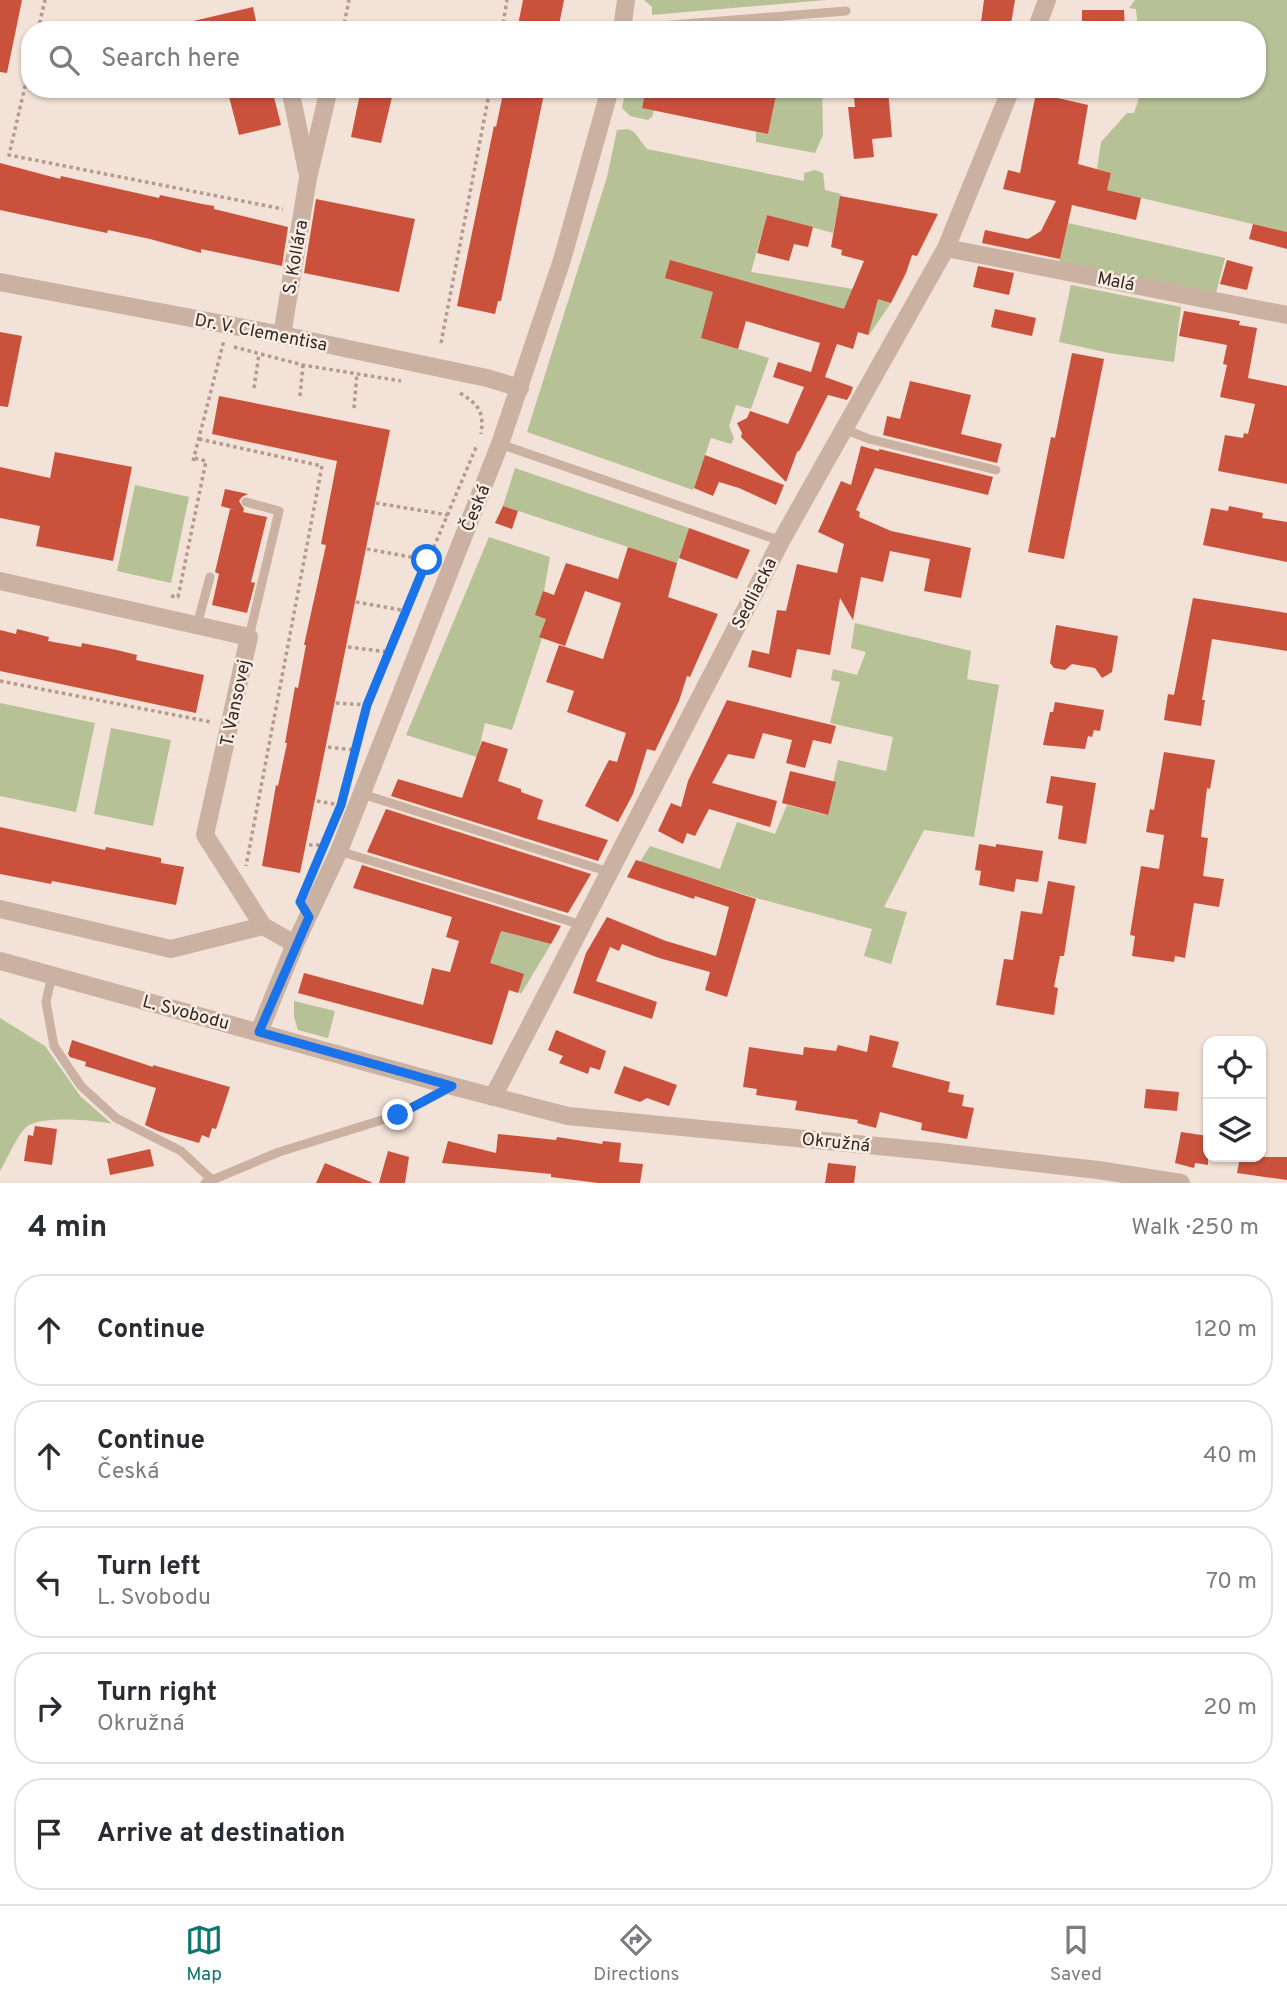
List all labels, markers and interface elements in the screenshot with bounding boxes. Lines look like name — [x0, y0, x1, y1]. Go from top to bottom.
search box — [21, 21, 1266, 98]
icon: search — [45, 41, 83, 79]
text: Search here — [101, 43, 240, 76]
street label: S. Kollára — [279, 218, 314, 296]
street label: Malá — [1095, 268, 1136, 297]
street label: Dr. V. Clementisa — [192, 309, 329, 358]
street label: Česká — [455, 481, 496, 535]
route start — [411, 544, 442, 575]
street label: Sedliacka — [728, 554, 783, 633]
street label: T. Vansovej — [216, 658, 257, 749]
street label: L. Svobodu — [140, 991, 232, 1036]
map controls — [1203, 1036, 1266, 1162]
button: locate — [1203, 1036, 1266, 1099]
route end — [382, 1099, 413, 1130]
button: layers — [1203, 1099, 1266, 1162]
street label: Okružná — [801, 1128, 871, 1159]
text: 4 min — [28, 1210, 107, 1247]
text: Walk · 250 m — [1131, 1214, 1259, 1243]
icon: ahead — [30, 1311, 68, 1349]
text: Continue — [97, 1314, 205, 1347]
text: 120 m — [1195, 1316, 1257, 1345]
text: Continue — [97, 1425, 205, 1458]
icon: ahead — [30, 1437, 68, 1475]
text: 40 m — [1203, 1442, 1257, 1471]
text: Česká — [97, 1458, 159, 1487]
text: Turn left — [97, 1551, 201, 1584]
icon: left — [30, 1563, 68, 1601]
text: 70 m — [1206, 1568, 1257, 1597]
text: L. Svobodu — [97, 1584, 211, 1613]
text: Turn right — [97, 1677, 217, 1710]
icon: right — [30, 1689, 68, 1727]
text: 20 m — [1203, 1694, 1257, 1723]
text: Okružná — [97, 1710, 185, 1739]
icon: arrive — [30, 1815, 68, 1853]
text: Arrive at destination — [97, 1818, 345, 1851]
tab: Map — [185, 1921, 223, 1987]
tab: Directions — [593, 1921, 680, 1987]
tab: Saved — [1050, 1921, 1102, 1987]

